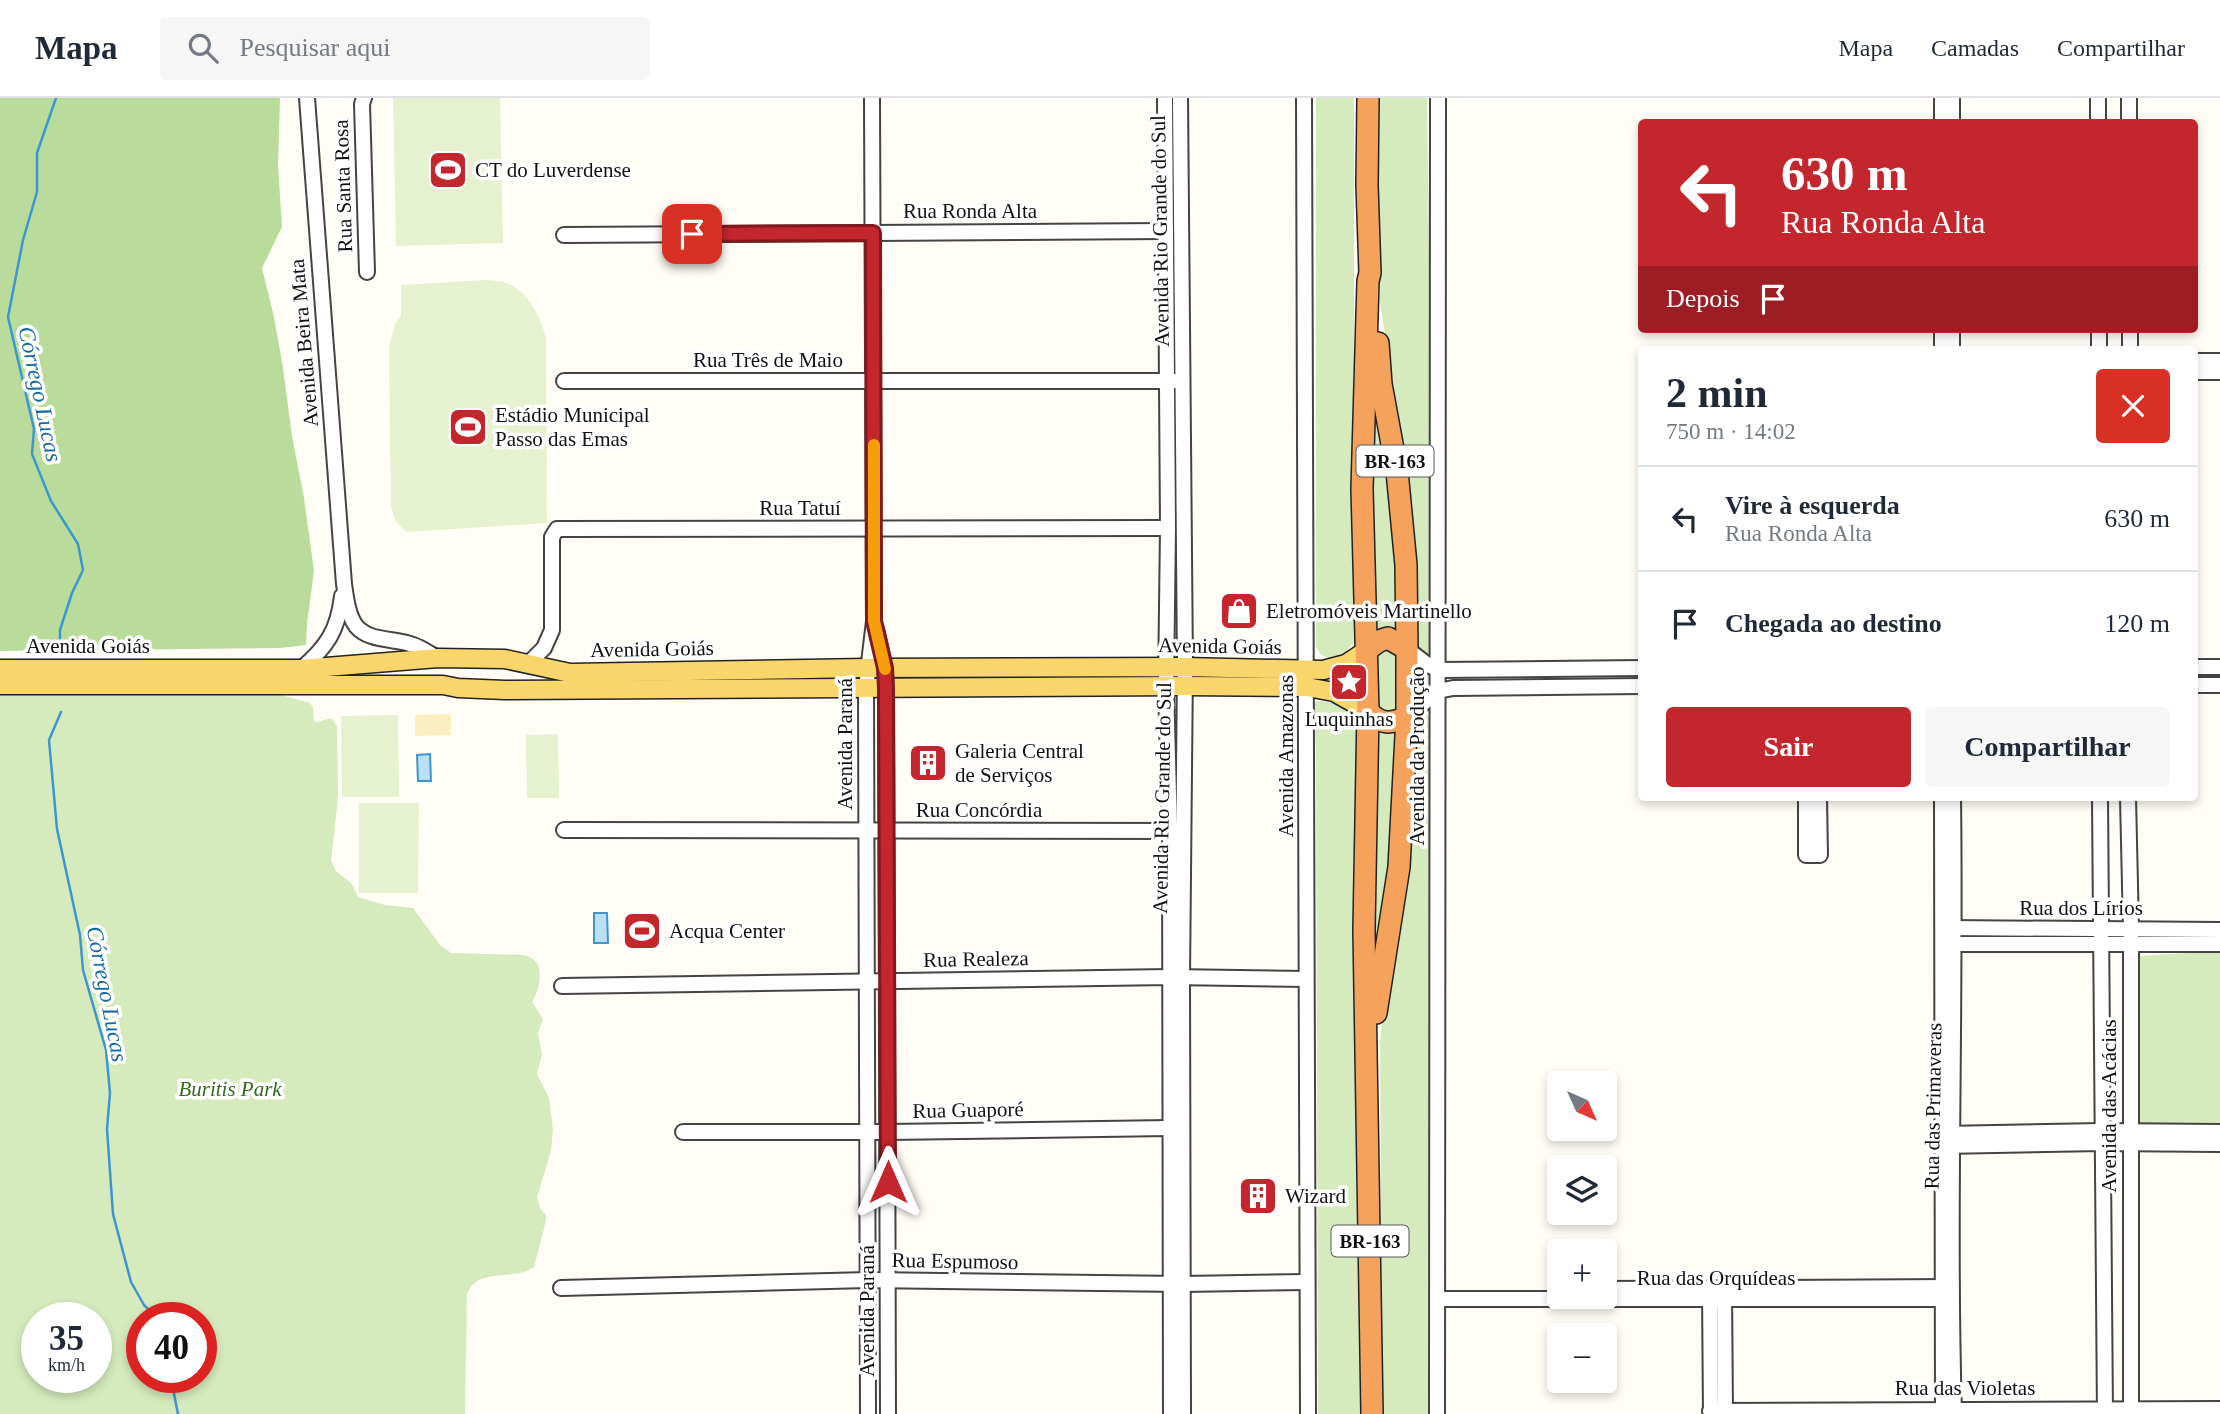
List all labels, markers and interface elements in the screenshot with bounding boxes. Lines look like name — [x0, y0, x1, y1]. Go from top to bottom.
search box — [160, 17, 650, 80]
icon: search — [184, 29, 222, 67]
text: Mapa — [35, 30, 118, 66]
text: Pesquisar aqui — [240, 33, 390, 62]
text: Mapa — [1838, 35, 1893, 61]
text: Camadas — [1931, 35, 2019, 61]
text: Compartilhar — [2057, 35, 2185, 61]
street label: Avenida Rio Grande do Sul — [1146, 115, 1174, 347]
street label: Rua Santa Rosa — [329, 118, 357, 253]
text: 630 m — [1781, 146, 1908, 201]
icon: left — [1666, 147, 1757, 238]
sports icon: CT do Luverdense — [427, 149, 469, 191]
place label: CT do Luverdense — [475, 158, 631, 182]
street label: Rua Ronda Alta — [903, 199, 1038, 223]
pin — [662, 204, 722, 264]
text: Rua Ronda Alta — [1781, 204, 1985, 240]
icon: arrive — [673, 215, 711, 253]
street label: Avenida Beira Mata — [285, 257, 323, 428]
icon: arrive — [1754, 280, 1792, 318]
text: Depois — [1666, 284, 1740, 313]
water label: Córrego Lucas — [13, 324, 67, 464]
street label: Rua Três de Maio — [693, 348, 843, 372]
button: close — [2096, 369, 2170, 443]
text: 2 min — [1666, 370, 1768, 416]
place label: Estádio Municipal Passo das Emas — [495, 403, 650, 451]
sports icon: Estádio Municipal Passo das Emas — [447, 406, 489, 448]
text: 750 m · 14:02 — [1666, 419, 1796, 444]
road number: BR-163 — [1356, 446, 1434, 476]
text: Vire à esquerda — [1725, 491, 1900, 520]
street label: Rua Tatuí — [759, 496, 841, 520]
icon: left — [1666, 500, 1704, 538]
text: 630 m — [2104, 504, 2170, 533]
text: Rua Ronda Alta — [1725, 521, 1872, 546]
shop icon: Eletromóveis Martinello — [1218, 590, 1260, 632]
place label: Eletromóveis Martinello — [1266, 599, 1472, 623]
icon: arrive — [1666, 605, 1704, 643]
text: Chegada ao destino — [1725, 609, 1942, 638]
text: 120 m — [2104, 609, 2170, 638]
street label: Avenida Goiás — [1158, 633, 1282, 659]
street label: Avenida Goiás — [26, 634, 150, 658]
street label: Avenida Goiás — [590, 636, 714, 662]
place icon: Luquinhas — [1328, 661, 1370, 703]
street label: Avenida da Produção — [1405, 666, 1429, 846]
street label: Avenida Amazonas — [1274, 675, 1298, 837]
street label: Avenida Paraná — [833, 677, 857, 810]
street label: Avenida Rio Grande do Sul — [1148, 682, 1176, 914]
place label: Luquinhas — [1305, 707, 1393, 731]
button: Sair — [1666, 707, 1911, 787]
button: Compartilhar — [1925, 707, 2170, 787]
place label: Galeria Central de Serviços — [955, 739, 1084, 787]
building icon: Galeria Central de Serviços — [907, 742, 949, 784]
street label: Rua Concórdia — [916, 798, 1043, 822]
street label: Rua dos Lírios — [2019, 896, 2143, 920]
sports icon: Acqua Center — [621, 910, 663, 952]
place label: Acqua Center — [669, 919, 785, 943]
water label: Córrego Lucas — [82, 924, 132, 1064]
street label: Rua Realeza — [923, 946, 1030, 972]
street label: Avenida das Acácias — [2097, 1019, 2121, 1193]
street label: Rua das Primaveras — [1920, 1022, 1946, 1190]
north arrow — [1547, 1071, 1617, 1141]
map controls — [1547, 1071, 1617, 1393]
park label: Buritis Park — [178, 1077, 282, 1101]
street label: Rua Guaporé — [912, 1097, 1024, 1123]
position arrow — [851, 1145, 925, 1219]
button: layers — [1547, 1155, 1617, 1225]
building icon: Wizard — [1237, 1175, 1279, 1217]
place label: Wizard — [1285, 1184, 1346, 1208]
road number: BR-163 — [1332, 1226, 1408, 1256]
button: + — [1547, 1239, 1617, 1309]
street label: Avenida Paraná — [855, 1244, 879, 1377]
street label: Rua Espumoso — [892, 1248, 1018, 1274]
street label: Rua das Orquídeas — [1637, 1266, 1795, 1290]
speed limit sign: 40 — [126, 1302, 217, 1393]
text: 35 — [49, 1319, 84, 1358]
button: − — [1547, 1323, 1617, 1393]
text: km/h — [48, 1355, 85, 1375]
street label: Rua das Violetas — [1895, 1376, 2035, 1400]

